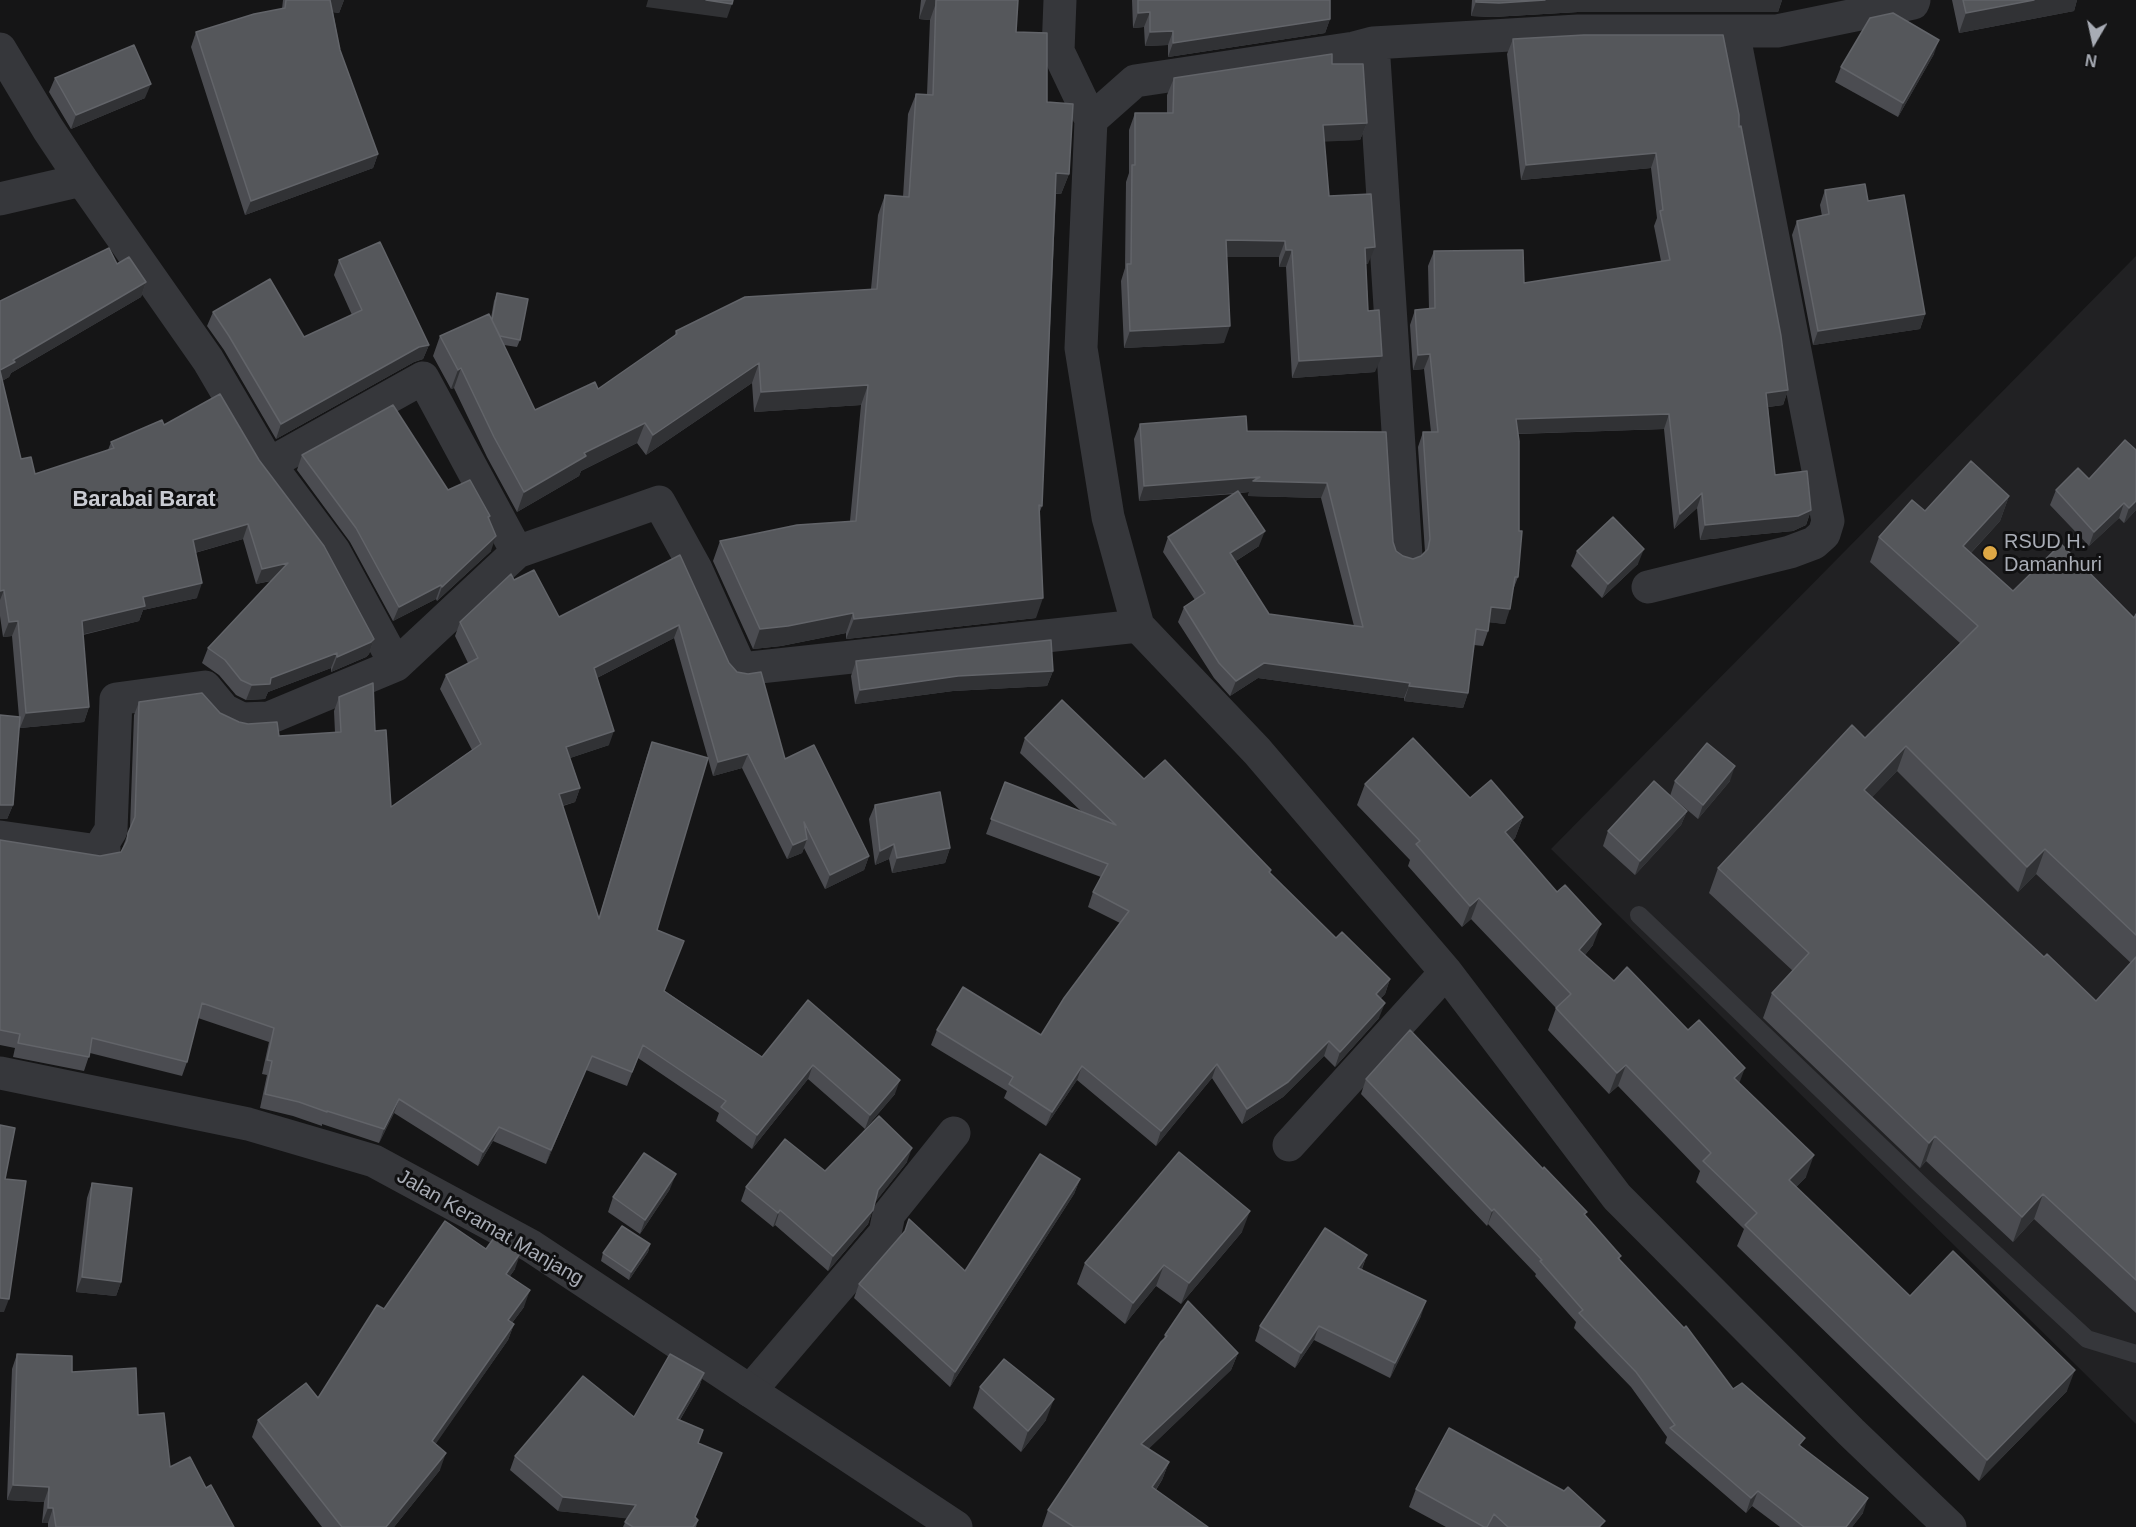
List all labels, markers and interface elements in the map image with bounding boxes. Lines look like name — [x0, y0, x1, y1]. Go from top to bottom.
north arrow — [2064, 12, 2124, 72]
text: N — [2084, 51, 2098, 70]
district label: Barabai Barat — [72, 487, 216, 513]
place label: RSUD H. Damanhuri — [2004, 530, 2102, 577]
marker: RSUD H. Damanhuri — [1981, 544, 1999, 562]
street label: Jalan Keramat Manjang — [393, 1165, 587, 1291]

